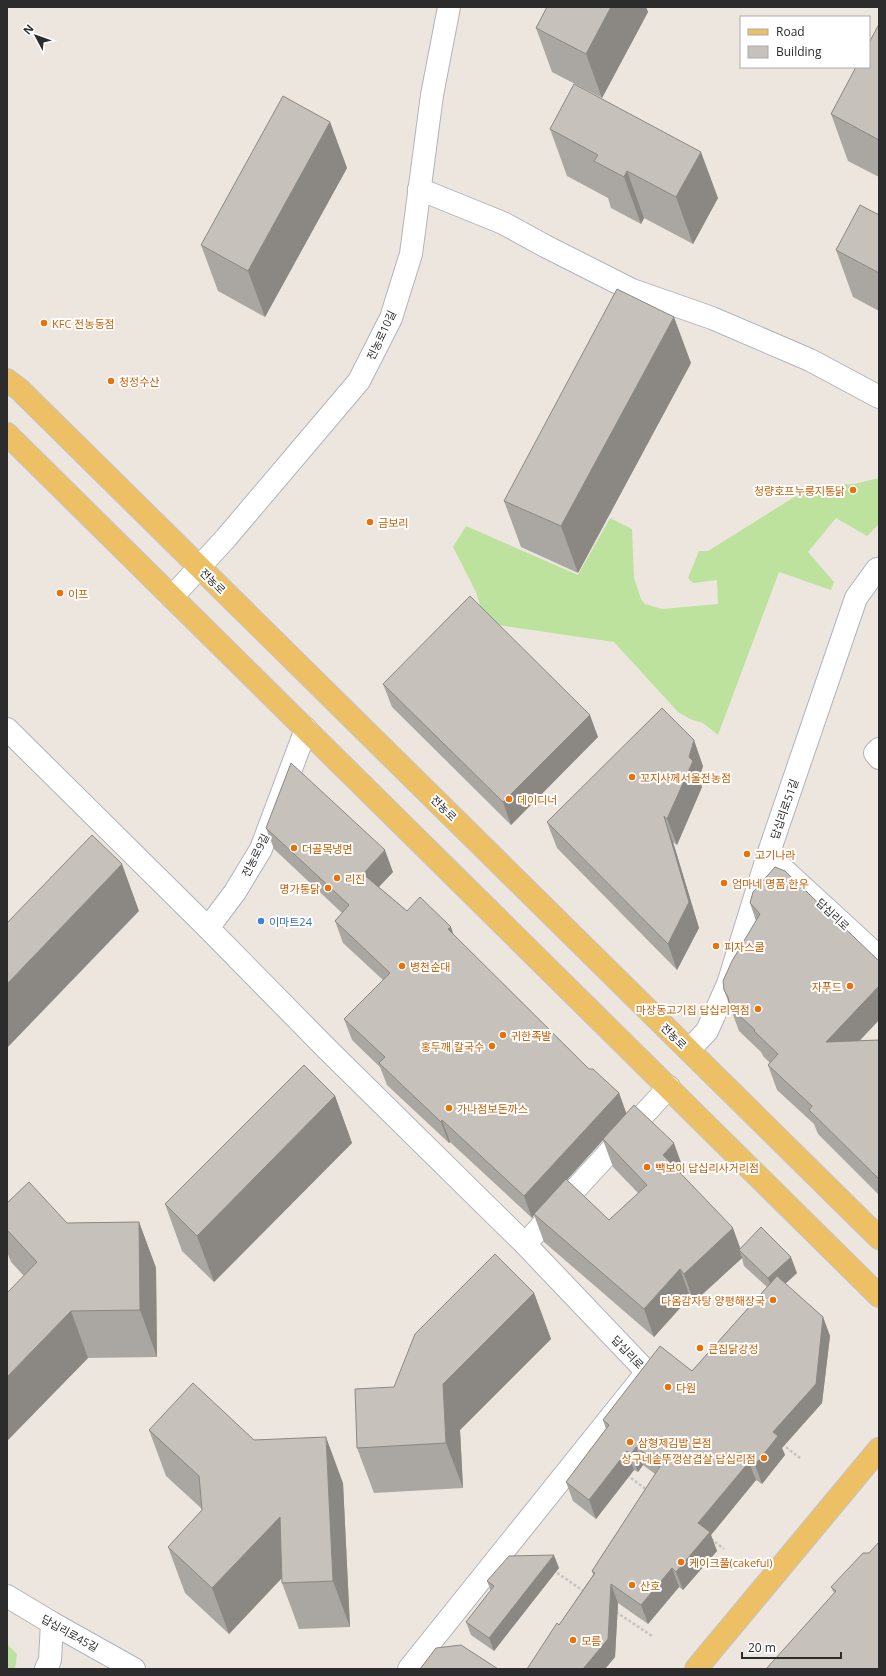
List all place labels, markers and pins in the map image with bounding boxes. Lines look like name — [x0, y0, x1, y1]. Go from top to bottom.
place label: KFC 전농동점 — [52, 316, 115, 331]
marker: KFC 전농동점 — [39, 318, 49, 328]
place label: 청정수산 — [119, 374, 159, 389]
marker: 청정수산 — [106, 376, 116, 386]
place label: 청량호프누룽지통닭 — [754, 483, 845, 498]
marker: 청량호프누룽지통닭 — [848, 485, 858, 495]
place label: 금보리 — [378, 515, 408, 530]
marker: 금보리 — [365, 517, 375, 527]
place label: 이프 — [68, 586, 88, 601]
marker: 이프 — [55, 588, 65, 598]
place label: 꼬지사께서울전농점 — [640, 770, 731, 785]
marker: 꼬지사께서울전농점 — [627, 772, 637, 782]
place label: 데이디너 — [517, 792, 557, 807]
marker: 데이디너 — [504, 794, 514, 804]
place label: 더골목냉면 — [302, 841, 353, 856]
marker: 더골목냉면 — [289, 843, 299, 853]
place label: 고기나라 — [755, 847, 795, 862]
marker: 고기나라 — [742, 849, 752, 859]
place label: 리진 — [345, 871, 365, 886]
marker: 리진 — [332, 873, 342, 883]
place label: 엄마네 명품 한우 — [732, 876, 809, 891]
marker: 엄마네 명품 한우 — [719, 878, 729, 888]
place label: 명가통닭 — [280, 881, 320, 896]
marker: 명가통닭 — [323, 883, 333, 893]
place label: 이마트24 — [269, 914, 313, 929]
marker: 이마트24 — [256, 916, 266, 926]
place label: 피자스쿨 — [724, 939, 764, 954]
marker: 피자스쿨 — [711, 941, 721, 951]
place label: 병천순대 — [410, 959, 450, 974]
marker: 병천순대 — [397, 961, 407, 971]
place label: 자푸드 — [812, 979, 842, 994]
marker: 자푸드 — [845, 981, 855, 991]
place label: 마장동고기집 답십리역점 — [636, 1002, 750, 1017]
marker: 마장동고기집 답십리역점 — [753, 1004, 763, 1014]
place label: 귀한족발 — [511, 1028, 551, 1043]
marker: 귀한족발 — [498, 1030, 508, 1040]
place label: 홍두깨 칼국수 — [420, 1039, 484, 1054]
marker: 홍두깨 칼국수 — [487, 1041, 497, 1051]
place label: 가나점보돈까스 — [457, 1101, 528, 1116]
marker: 가나점보돈까스 — [444, 1103, 454, 1113]
place label: 빽보이 답십리사거리점 — [655, 1160, 759, 1175]
marker: 빽보이 답십리사거리점 — [642, 1162, 652, 1172]
place label: 다옴감자탕 양평해장국 — [661, 1293, 765, 1308]
marker: 다옴감자탕 양평해장국 — [768, 1295, 778, 1305]
place label: 큰집닭강정 — [708, 1341, 759, 1356]
marker: 큰집닭강정 — [695, 1343, 705, 1353]
place label: 다원 — [676, 1380, 696, 1395]
marker: 다원 — [663, 1382, 673, 1392]
place label: 삼형제김밥 본점 — [638, 1435, 712, 1450]
marker: 삼형제김밥 본점 — [625, 1437, 635, 1447]
place label: 상구네솥뚜껑삼겹살 답십리점 — [622, 1451, 756, 1466]
marker: 상구네솥뚜껑삼겹살 답십리점 — [759, 1453, 769, 1463]
place label: 케이크풀(cakeful) — [689, 1555, 773, 1570]
marker: 케이크풀(cakeful) — [676, 1557, 686, 1567]
place label: 산호 — [640, 1578, 660, 1593]
marker: 산호 — [627, 1580, 637, 1590]
place label: 모름 — [581, 1633, 601, 1648]
marker: 모름 — [568, 1635, 578, 1645]

